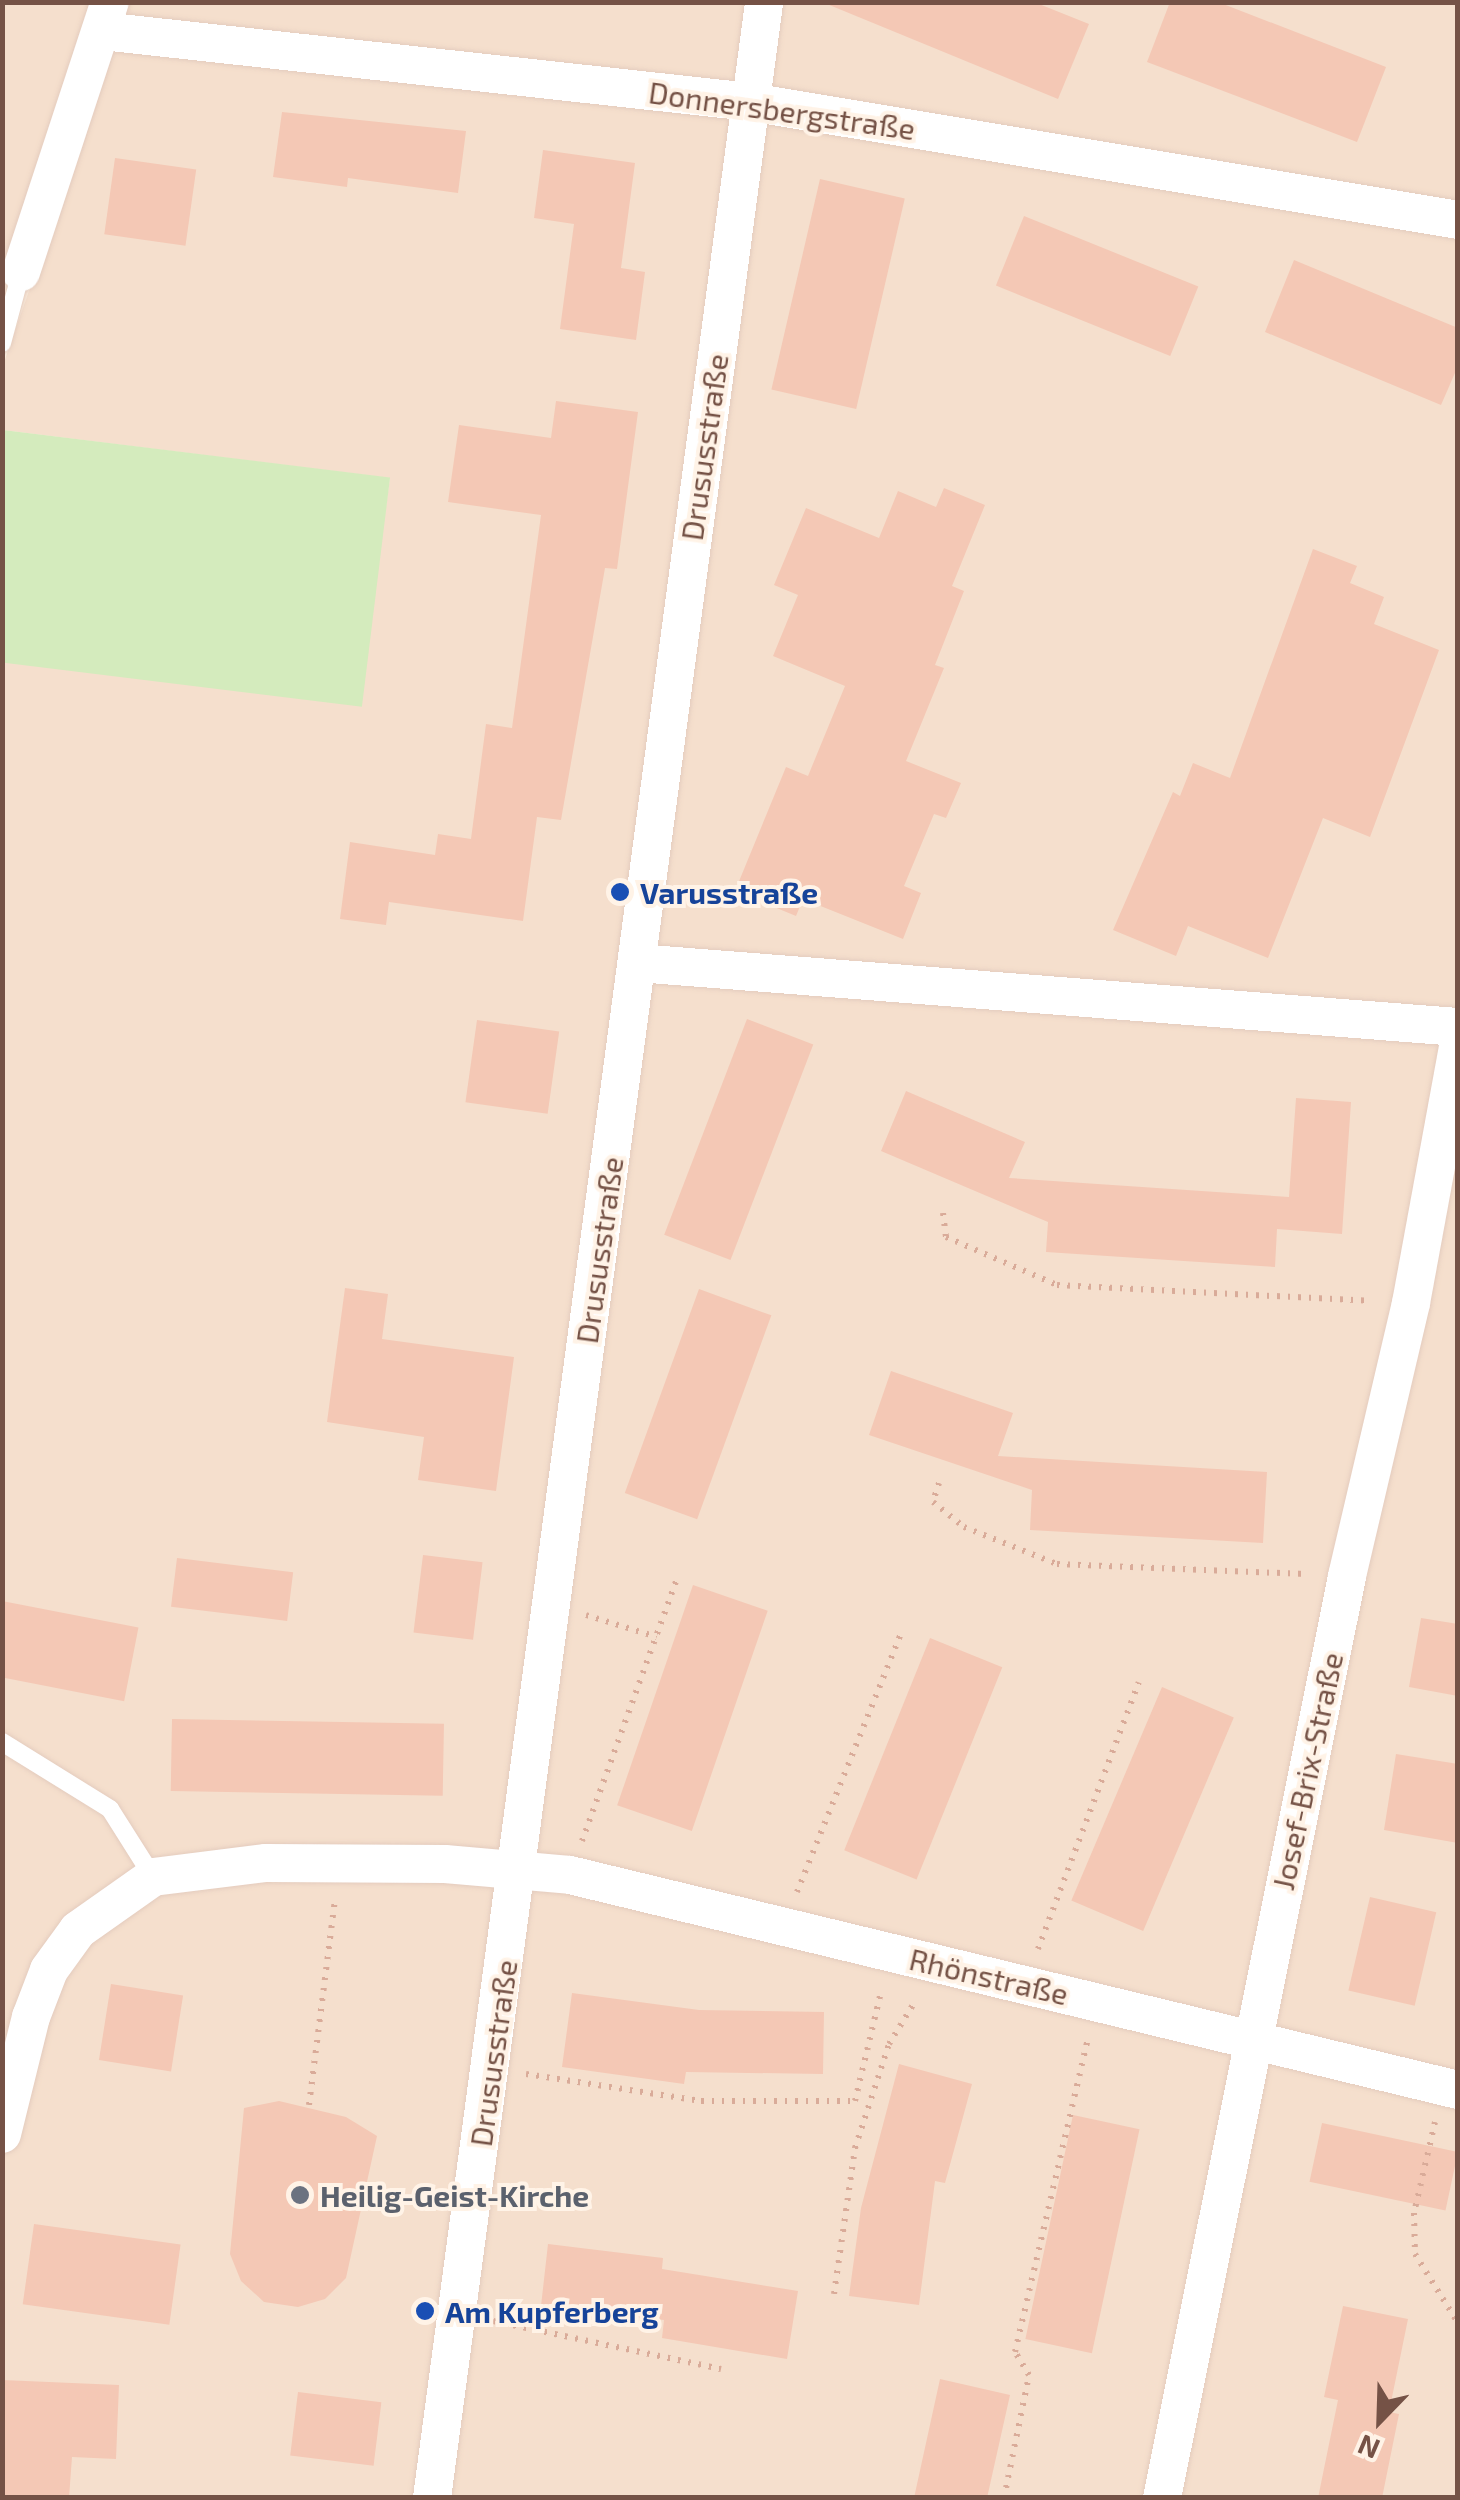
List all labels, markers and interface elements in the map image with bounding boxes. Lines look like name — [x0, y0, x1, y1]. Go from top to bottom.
street label: Donnersbergstraße — [647, 73, 917, 147]
street label: Drususstraße — [673, 351, 735, 543]
place label: Varusstraße — [640, 874, 818, 910]
marker: Varusstraße — [609, 881, 631, 903]
street label: Drususstraße — [568, 1154, 630, 1346]
street label: Josef-Brix-Straße — [1264, 1649, 1350, 1893]
street label: Rhönstraße — [906, 1940, 1072, 2012]
street label: Drususstraße — [462, 1957, 524, 2149]
place label: Heilig-Geist-Kirche — [320, 2177, 589, 2213]
marker: Heilig-Geist-Kirche — [289, 2184, 311, 2206]
place label: Am Kupferberg — [445, 2293, 659, 2329]
marker: Am Kupferberg — [414, 2300, 436, 2322]
north arrow — [1330, 2370, 1430, 2470]
text: N — [1352, 2428, 1384, 2467]

